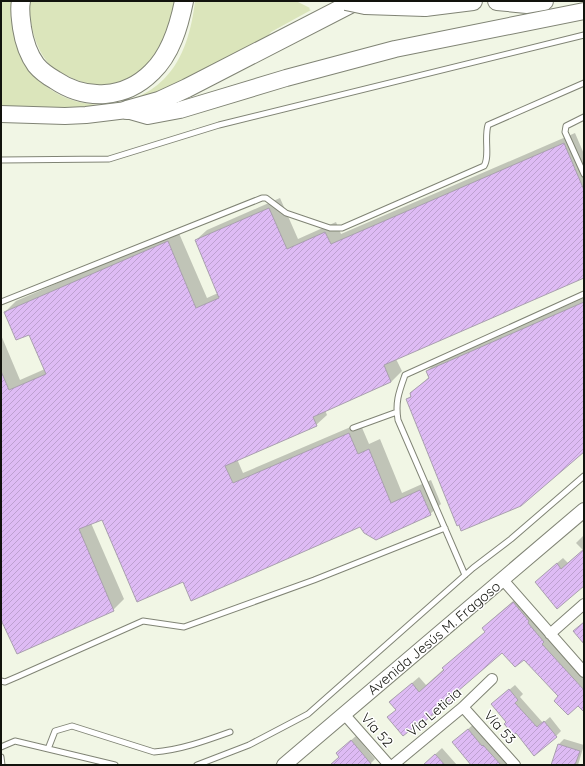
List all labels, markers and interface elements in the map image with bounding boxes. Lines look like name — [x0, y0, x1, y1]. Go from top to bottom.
street label: Avenida Jesús M. Fragoso — [364, 577, 504, 699]
street label: Vía Leticia — [403, 683, 465, 741]
street label: Vía 53 — [480, 706, 520, 748]
street label: Vía 52 — [357, 709, 397, 751]

